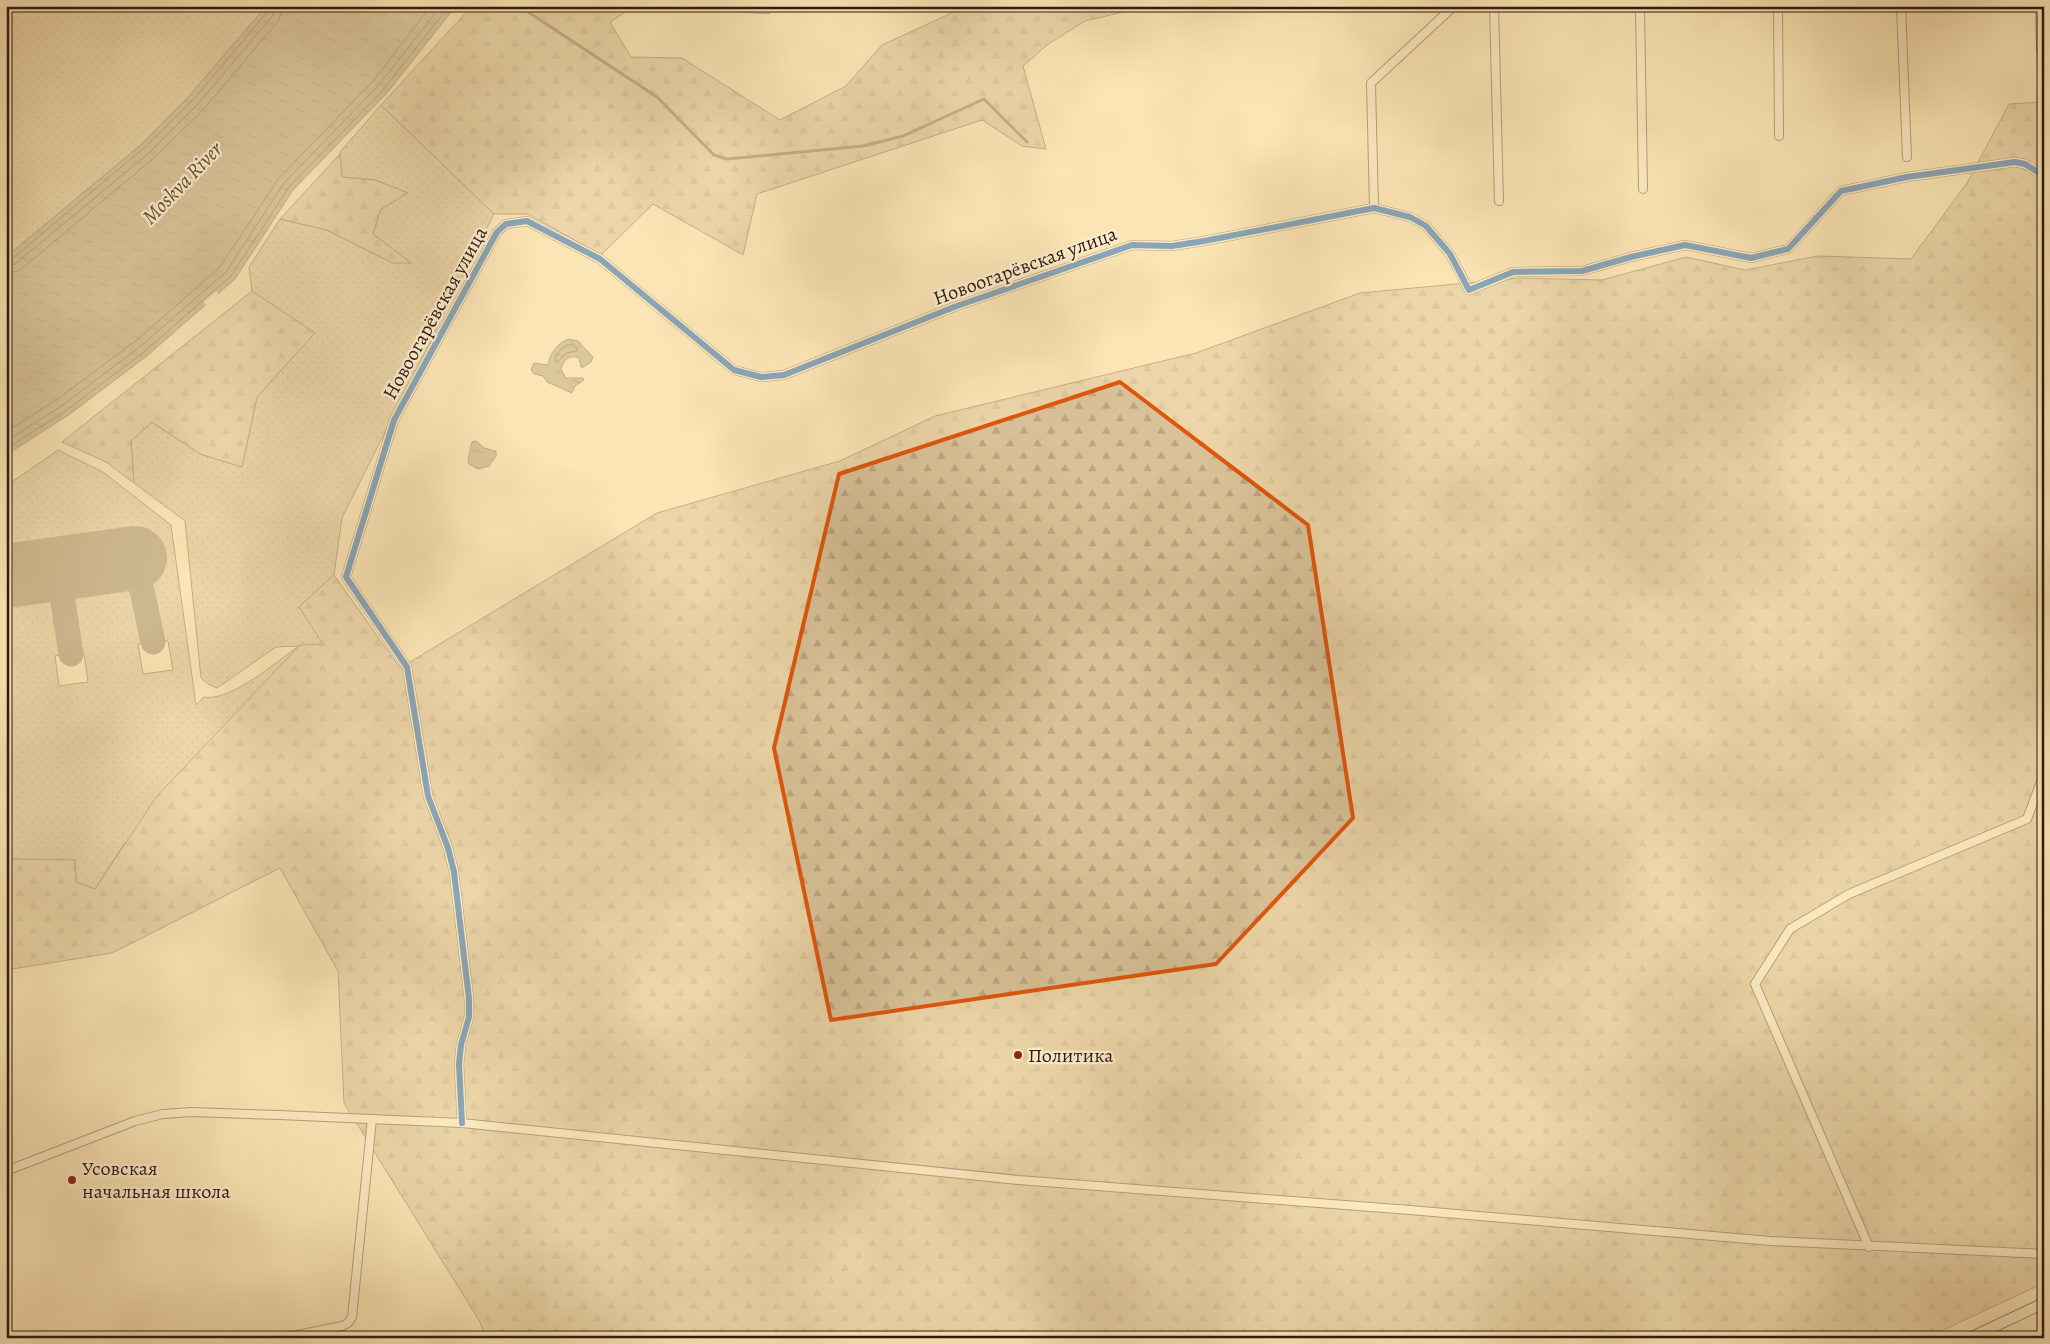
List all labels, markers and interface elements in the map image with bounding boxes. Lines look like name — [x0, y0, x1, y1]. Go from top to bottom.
water label: Moskva River — [136, 135, 229, 230]
street label: Новоогарёвская улица — [929, 220, 1121, 312]
street label: Новоогарёвская улица — [376, 221, 494, 404]
place label: Политика — [1028, 1042, 1114, 1069]
marker: Политика — [1012, 1049, 1024, 1061]
place label: Усовская начальная школа — [82, 1155, 231, 1205]
marker: Усовская начальная школа — [66, 1174, 78, 1186]

